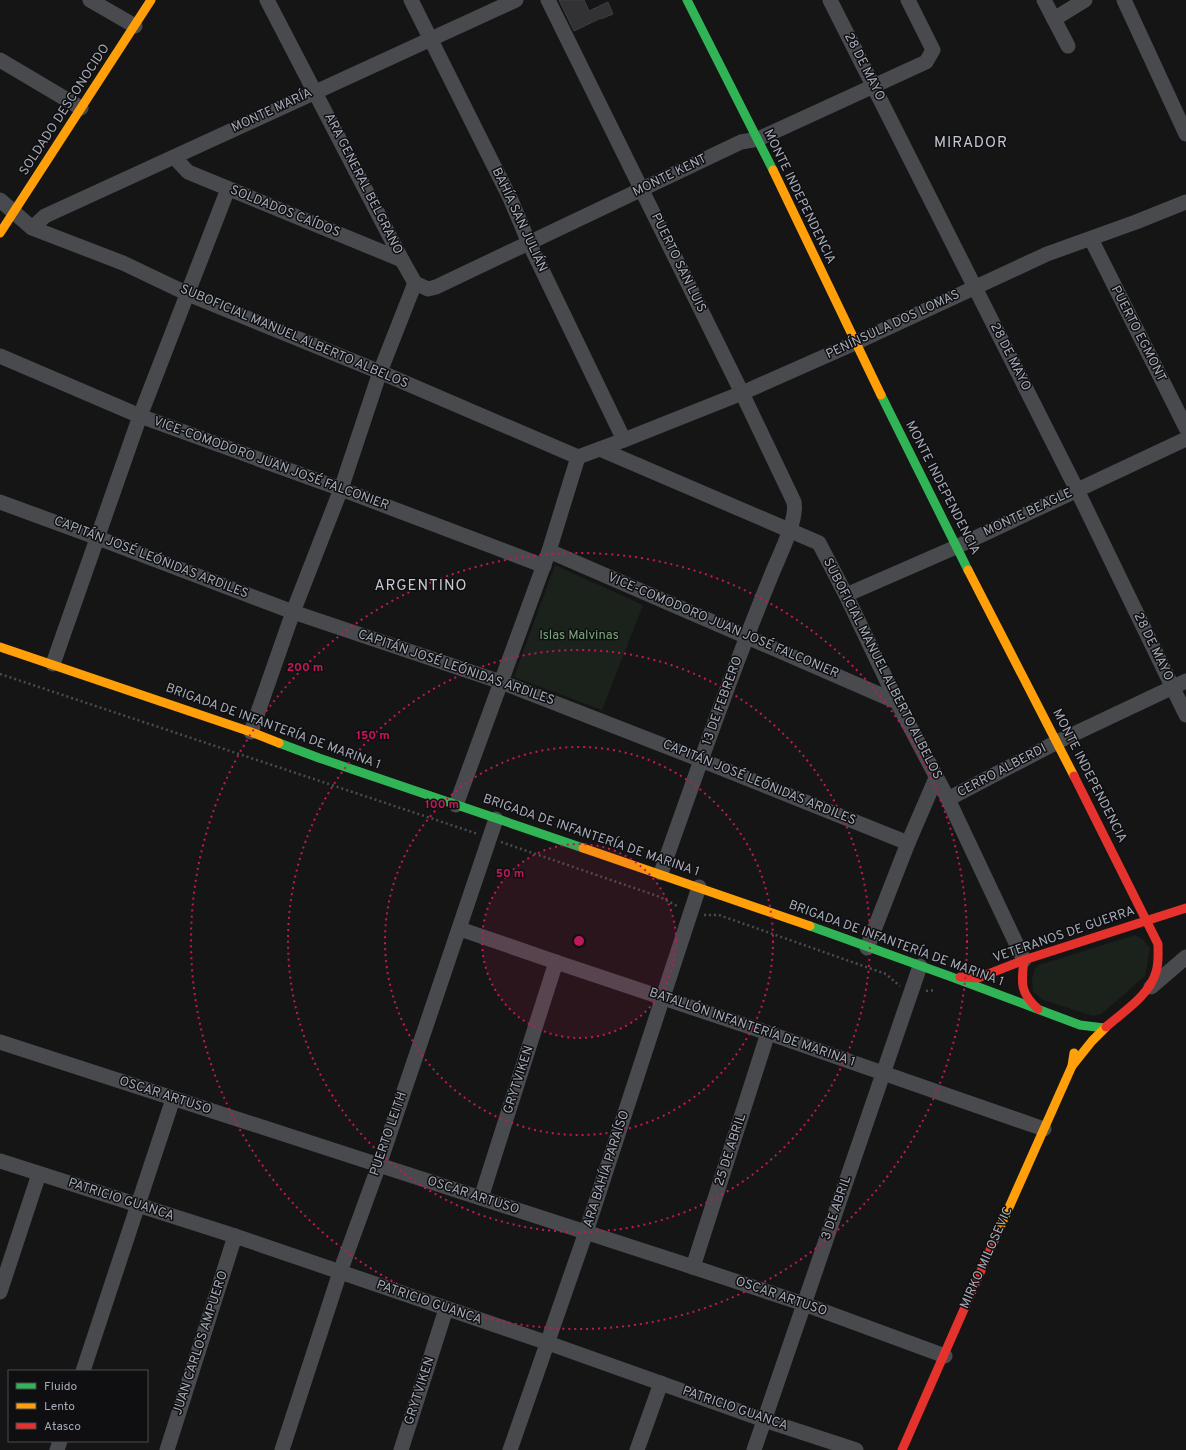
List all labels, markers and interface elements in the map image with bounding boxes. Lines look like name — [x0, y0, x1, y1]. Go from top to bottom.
street label: 28 DE MAYO — [840, 30, 888, 104]
street label: SOLDADO DESCONOCIDO — [16, 41, 114, 179]
street label: MONTE MARÍA — [228, 83, 315, 137]
street label: ARA GENERAL BELGRANO — [320, 111, 406, 257]
street label: MONTE INDEPENDENCIA — [759, 127, 839, 267]
district label: MIRADOR — [934, 134, 1008, 153]
street label: MONTE KENT — [630, 151, 710, 201]
street label: BAHÍA SAN JULIÁN — [488, 164, 552, 275]
street label: SOLDADOS CAÍDOS — [228, 181, 343, 241]
street label: PUERTO SAN LUIS — [647, 211, 709, 315]
street label: SUBOFICIAL MANUEL ALBERTO ALBELOS — [178, 282, 410, 392]
street label: PUERTO EGMONT — [1107, 283, 1169, 385]
street label: PENÍNSULA DOS LOMAS — [823, 285, 963, 363]
street label: 28 DE MAYO — [986, 320, 1034, 394]
street label: VICE-COMODORO JUAN JOSÉ FALCONIER — [151, 412, 392, 514]
street label: MONTE INDEPENDENCIA — [901, 418, 983, 558]
street label: MONTE BEAGLE — [981, 485, 1075, 541]
street label: CAPITÁN JOSÉ LEÓNIDAS ARDILES — [51, 512, 251, 603]
street label: SUBOFICIAL MANUEL ALBERTO ALBELOS — [819, 556, 945, 782]
street label: VICE-COMODORO JUAN JOSÉ FALCONIER — [605, 568, 842, 682]
district label: ARGENTINO — [375, 577, 467, 596]
street label: 28 DE MAYO — [1130, 610, 1176, 684]
street label: CAPITÁN JOSÉ LEÓNIDAS ARDILES — [355, 625, 557, 709]
park label: Islas Malvinas — [539, 628, 619, 644]
street label: 13 DE FEBRERO — [700, 654, 746, 748]
text: 200 m — [287, 660, 323, 676]
street label: BRIGADA DE INFANTERÍA DE MARINA 1 — [163, 679, 383, 773]
street label: MONTE INDEPENDENCIA — [1048, 706, 1130, 846]
text: 150 m — [356, 728, 390, 744]
street label: CAPITÁN JOSÉ LEÓNIDAS ARDILES — [660, 735, 859, 829]
street label: CERRO ALBERDI — [955, 741, 1049, 801]
street label: BRIGADA DE INFANTERÍA DE MARINA 1 — [481, 789, 702, 881]
text: 100 m — [425, 797, 459, 813]
text: 50 m — [496, 866, 524, 882]
street label: BRIGADA DE INFANTERÍA DE MARINA 1 — [786, 896, 1006, 990]
street label: VETERANOS DE GUERRA — [991, 903, 1137, 967]
centre of rings — [572, 934, 586, 948]
street label: BATALLÓN INFANTERÍA DE MARINA 1 — [647, 983, 858, 1071]
street label: GRYTVIKEN — [500, 1044, 538, 1116]
street label: OSCAR ARTUSO — [117, 1074, 213, 1118]
street label: PUERTO LEITH — [367, 1090, 411, 1178]
street label: ARA BAHÍA PARAÍSO — [579, 1108, 633, 1230]
street label: 25 DE ABRIL — [712, 1112, 750, 1188]
street label: OSCAR ARTUSO — [425, 1174, 521, 1218]
street label: 3 DE ABRIL — [819, 1174, 855, 1242]
street label: PATRICIO GUANCA — [66, 1175, 176, 1225]
street label: MIRKO MILOSEVIC — [957, 1205, 1017, 1311]
street label: JUAN CARLOS AMPUERO — [170, 1269, 232, 1417]
street label: OSCAR ARTUSO — [733, 1274, 829, 1320]
street label: PATRICIO GUANCA — [374, 1277, 484, 1329]
street label: GRYTVIKEN — [401, 1355, 439, 1427]
legend — [8, 1370, 148, 1442]
text: Fluido — [44, 1379, 77, 1395]
street label: PATRICIO GUANCA — [680, 1383, 790, 1435]
text: Lento — [44, 1399, 75, 1415]
text: Atasco — [44, 1419, 81, 1435]

